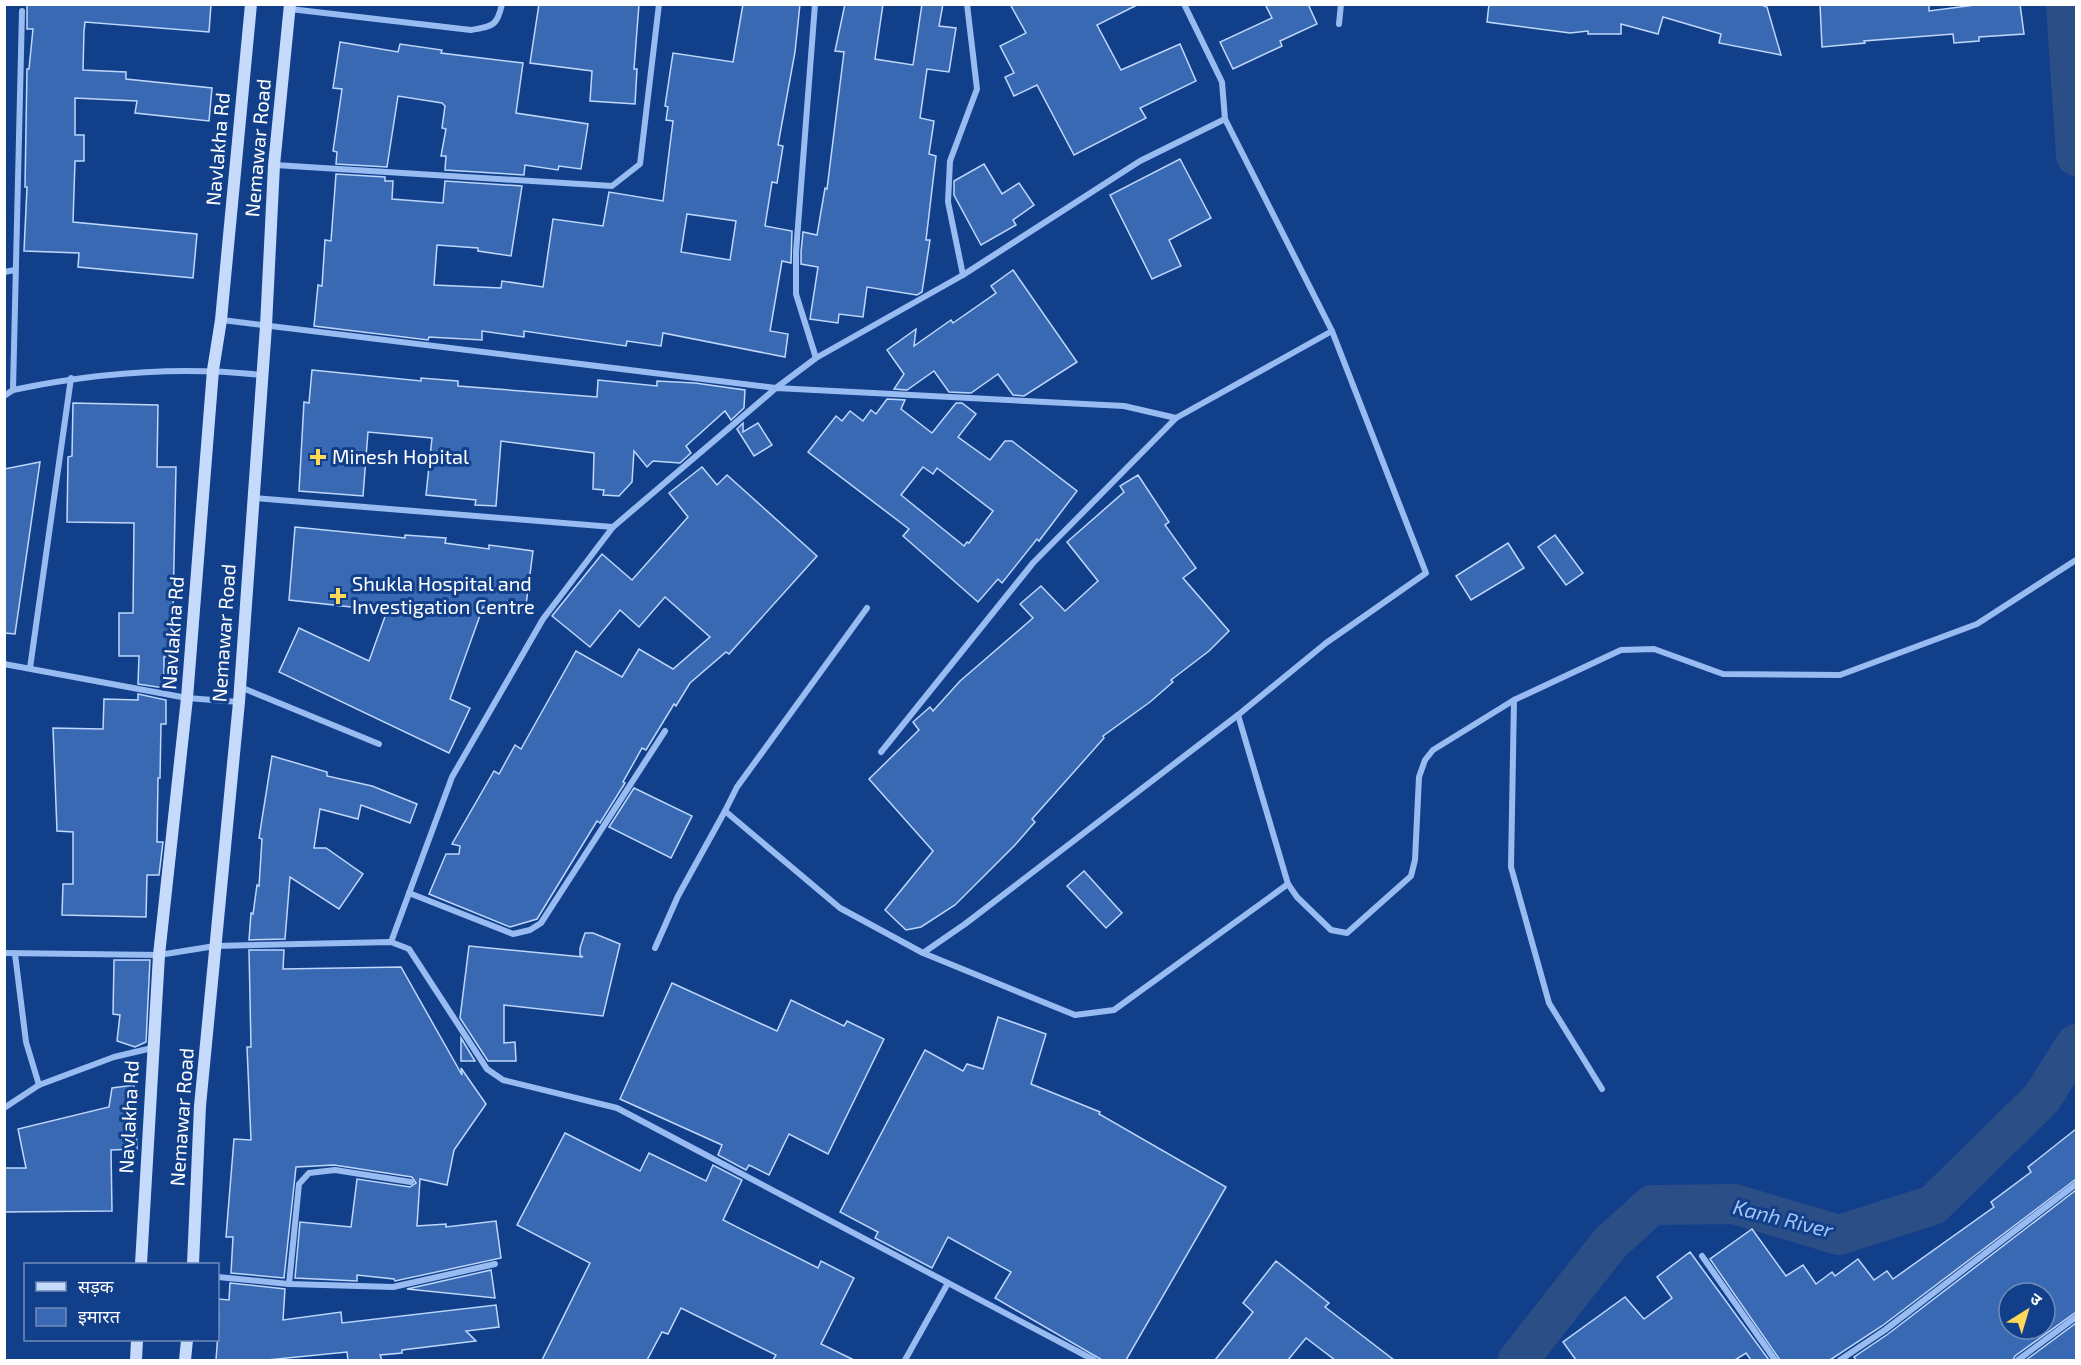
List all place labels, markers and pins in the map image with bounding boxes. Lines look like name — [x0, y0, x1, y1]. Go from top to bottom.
place label: Minesh Hopital — [332, 444, 469, 468]
marker: Minesh Hopital — [309, 448, 327, 466]
place label: Shukla Hospital and Investigation Centre — [352, 571, 535, 618]
marker: Shukla Hospital and Investigation Centre — [329, 587, 347, 605]

